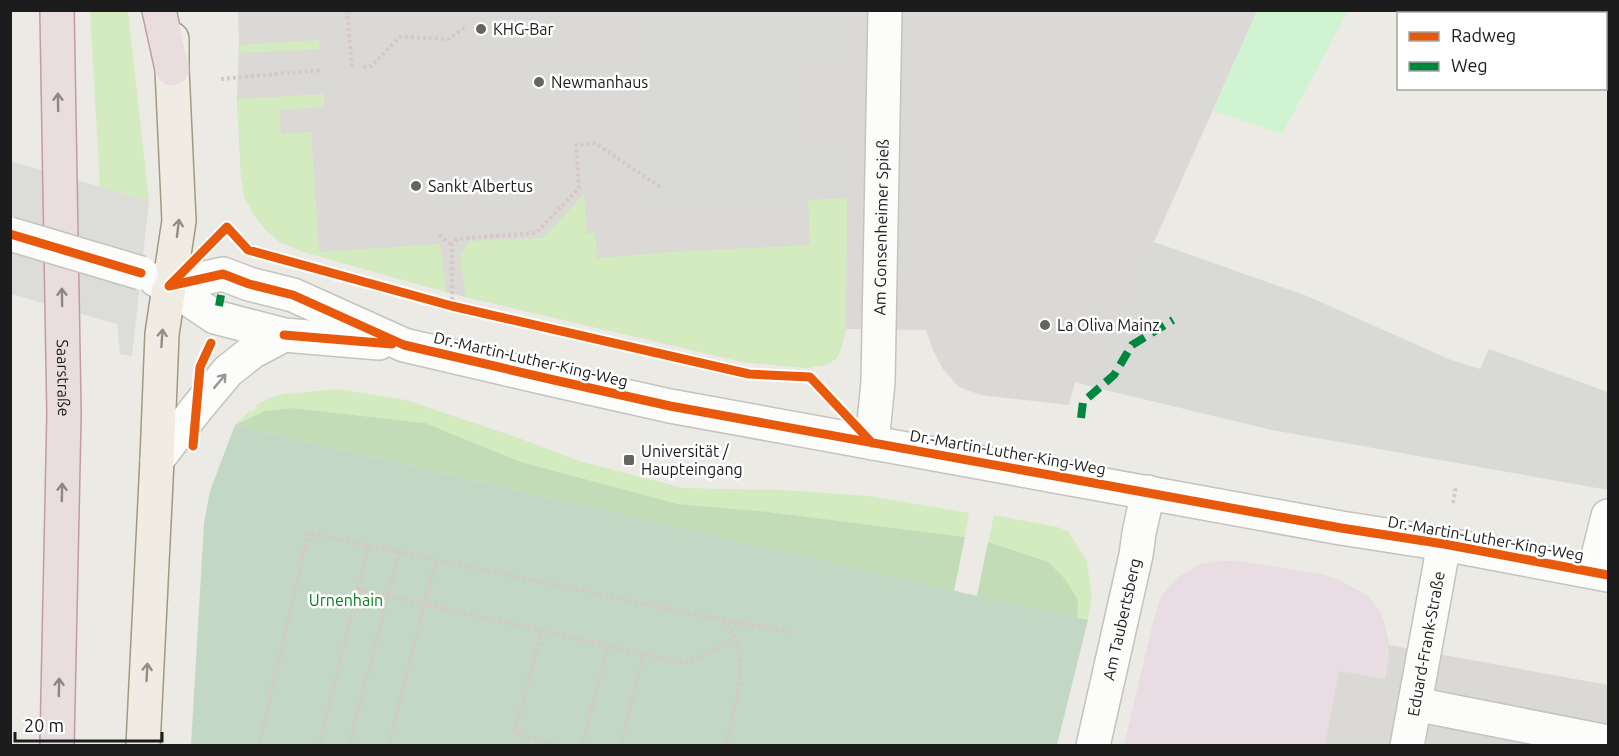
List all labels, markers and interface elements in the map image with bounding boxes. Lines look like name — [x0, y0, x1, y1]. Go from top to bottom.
legend — [1397, 12, 1607, 90]
place label: KHG-Bar — [493, 20, 554, 38]
marker: KHG-Bar — [474, 22, 488, 36]
text: Radweg — [1451, 25, 1516, 45]
text: Weg — [1451, 55, 1488, 75]
place label: Newmanhaus — [551, 73, 648, 91]
marker: Newmanhaus — [532, 75, 546, 89]
one-way arrow — [53, 93, 64, 113]
street label: Am Gonsenheimer Spieß — [870, 139, 892, 316]
place label: Sankt Albertus — [428, 177, 533, 195]
marker: Sankt Albertus — [409, 179, 423, 193]
one-way arrow — [172, 218, 183, 238]
one-way arrow — [56, 288, 68, 308]
place label: La Oliva Mainz — [1057, 316, 1160, 334]
marker: La Oliva Mainz — [1038, 318, 1052, 332]
street label: Dr.-Martin-Luther-King-Weg — [432, 328, 630, 390]
one-way arrow — [157, 329, 168, 349]
street label: Saarstraße — [54, 339, 73, 417]
one-way arrow — [213, 374, 227, 389]
street label: Dr.-Martin-Luther-King-Weg — [909, 426, 1107, 478]
place label: Universität / Haupteingang — [641, 442, 743, 478]
marker: Universität / Haupteingang — [622, 453, 636, 467]
one-way arrow — [57, 483, 68, 503]
street label: Dr.-Martin-Luther-King-Weg — [1387, 512, 1585, 564]
street label: Am Taubertsberg — [1099, 556, 1144, 682]
street label: Eduard-Frank-Straße — [1404, 570, 1448, 718]
park label: Urnenhain — [309, 591, 383, 609]
one-way arrow — [141, 662, 152, 682]
one-way arrow — [53, 678, 64, 698]
scale bar — [15, 705, 162, 743]
text: 20 m — [24, 715, 64, 735]

